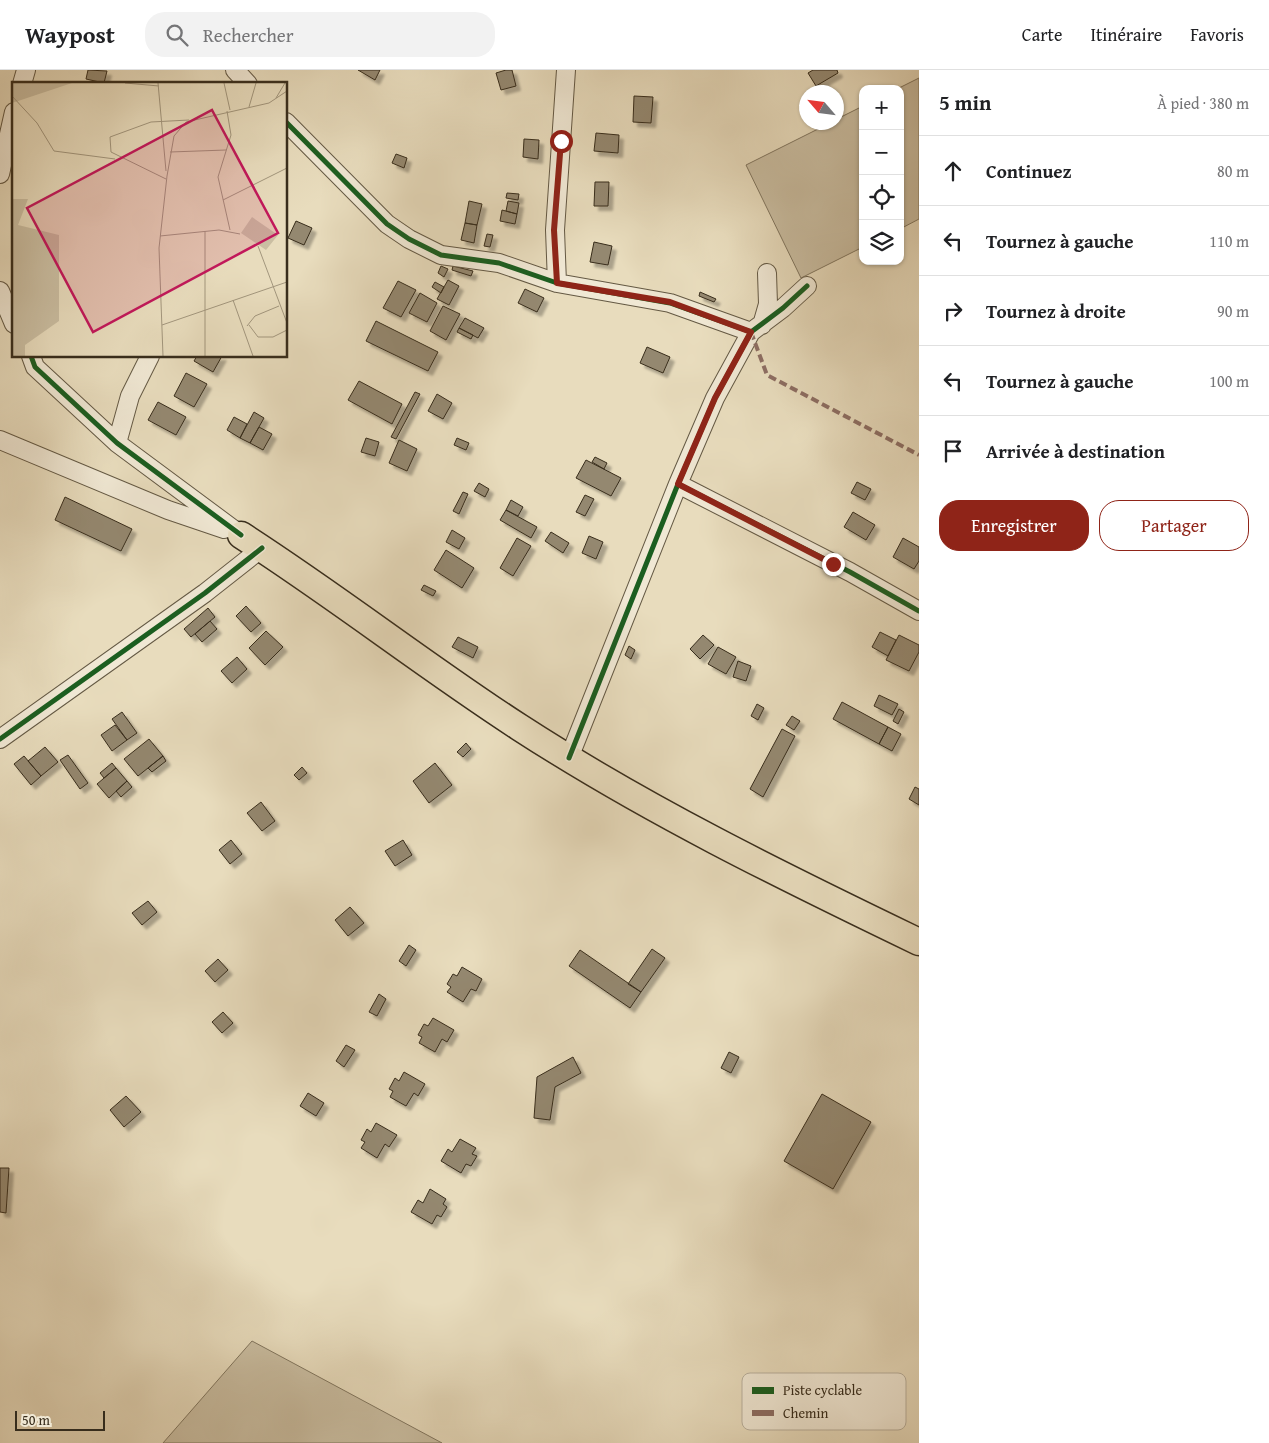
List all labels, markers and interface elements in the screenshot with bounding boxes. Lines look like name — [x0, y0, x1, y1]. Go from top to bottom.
search box — [145, 12, 495, 57]
text: Waypost — [25, 17, 115, 52]
icon: search — [163, 21, 191, 49]
text: Rechercher — [203, 21, 294, 49]
text: Carte — [1022, 21, 1062, 48]
text: Itinéraire — [1090, 21, 1162, 48]
text: Favoris — [1190, 21, 1244, 48]
inset map — [12, 82, 288, 358]
north arrow — [799, 85, 844, 130]
map controls — [859, 85, 904, 265]
button: + — [859, 85, 904, 130]
text: 5 min — [939, 87, 991, 118]
text: À pied · 380 m — [1157, 91, 1249, 115]
route start — [550, 130, 573, 153]
button: − — [859, 130, 904, 175]
icon: ahead — [939, 157, 967, 185]
text: Continuez — [986, 157, 1072, 185]
text: 80 m — [1217, 159, 1249, 183]
button: locate — [859, 175, 904, 220]
button: layers — [859, 220, 904, 265]
icon: left — [939, 227, 967, 255]
text: Tournez à gauche — [986, 227, 1134, 255]
text: 110 m — [1209, 229, 1249, 253]
icon: right — [939, 297, 967, 325]
text: Tournez à droite — [986, 297, 1126, 325]
text: 90 m — [1217, 299, 1249, 323]
icon: left — [939, 367, 967, 395]
text: Tournez à gauche — [986, 367, 1134, 395]
text: 100 m — [1209, 369, 1249, 393]
icon: arrive — [939, 437, 967, 465]
text: Arrivée à destination — [986, 437, 1165, 465]
button: Enregistrer — [939, 500, 1089, 551]
button: Partager — [1099, 500, 1249, 551]
route end — [822, 553, 845, 576]
legend — [742, 1373, 906, 1430]
text: Piste cyclable — [783, 1380, 863, 1400]
text: Chemin — [783, 1403, 828, 1423]
scale bar — [15, 1408, 105, 1431]
text: 50 m — [22, 1410, 50, 1430]

